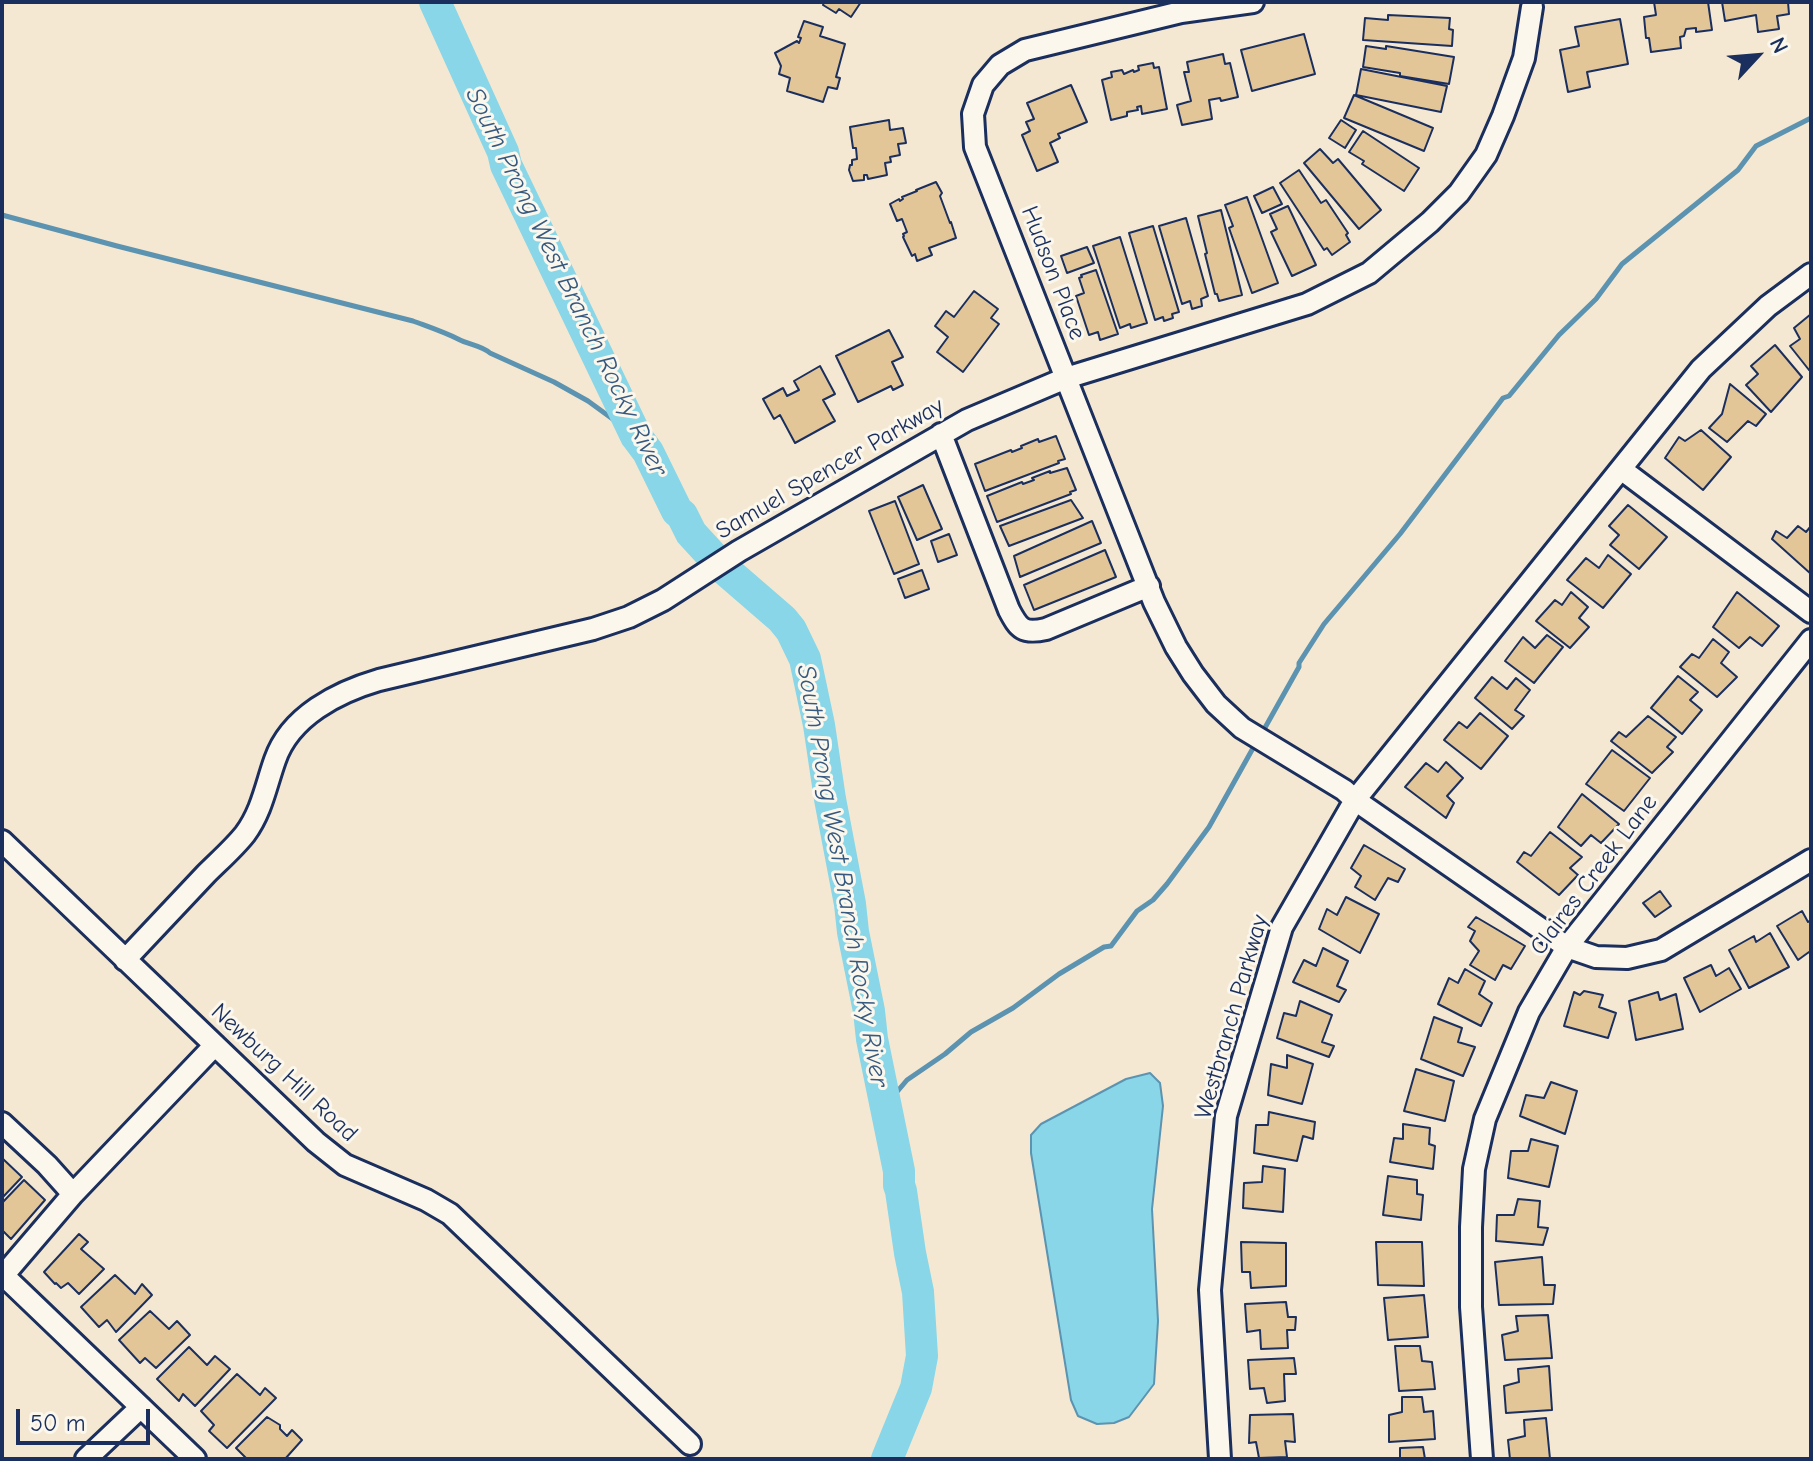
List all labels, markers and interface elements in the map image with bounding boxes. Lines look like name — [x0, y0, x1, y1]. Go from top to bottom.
north arrow — [1717, 16, 1797, 96]
text: N — [1764, 33, 1793, 58]
water label: South Prong West Branch Rocky River — [458, 83, 674, 481]
street label: Hudson Place — [1014, 202, 1092, 344]
street label: Samuel Spencer Parkway — [711, 392, 949, 546]
water label: South Prong West Branch Rocky River — [789, 662, 895, 1090]
street label: Claires Creek Lane — [1524, 789, 1664, 961]
street label: Westbranch Parkway — [1189, 912, 1275, 1122]
street label: Newburg Hill Road — [205, 998, 363, 1148]
scale bar — [20, 1393, 154, 1443]
text: 50 m — [30, 1409, 86, 1437]

